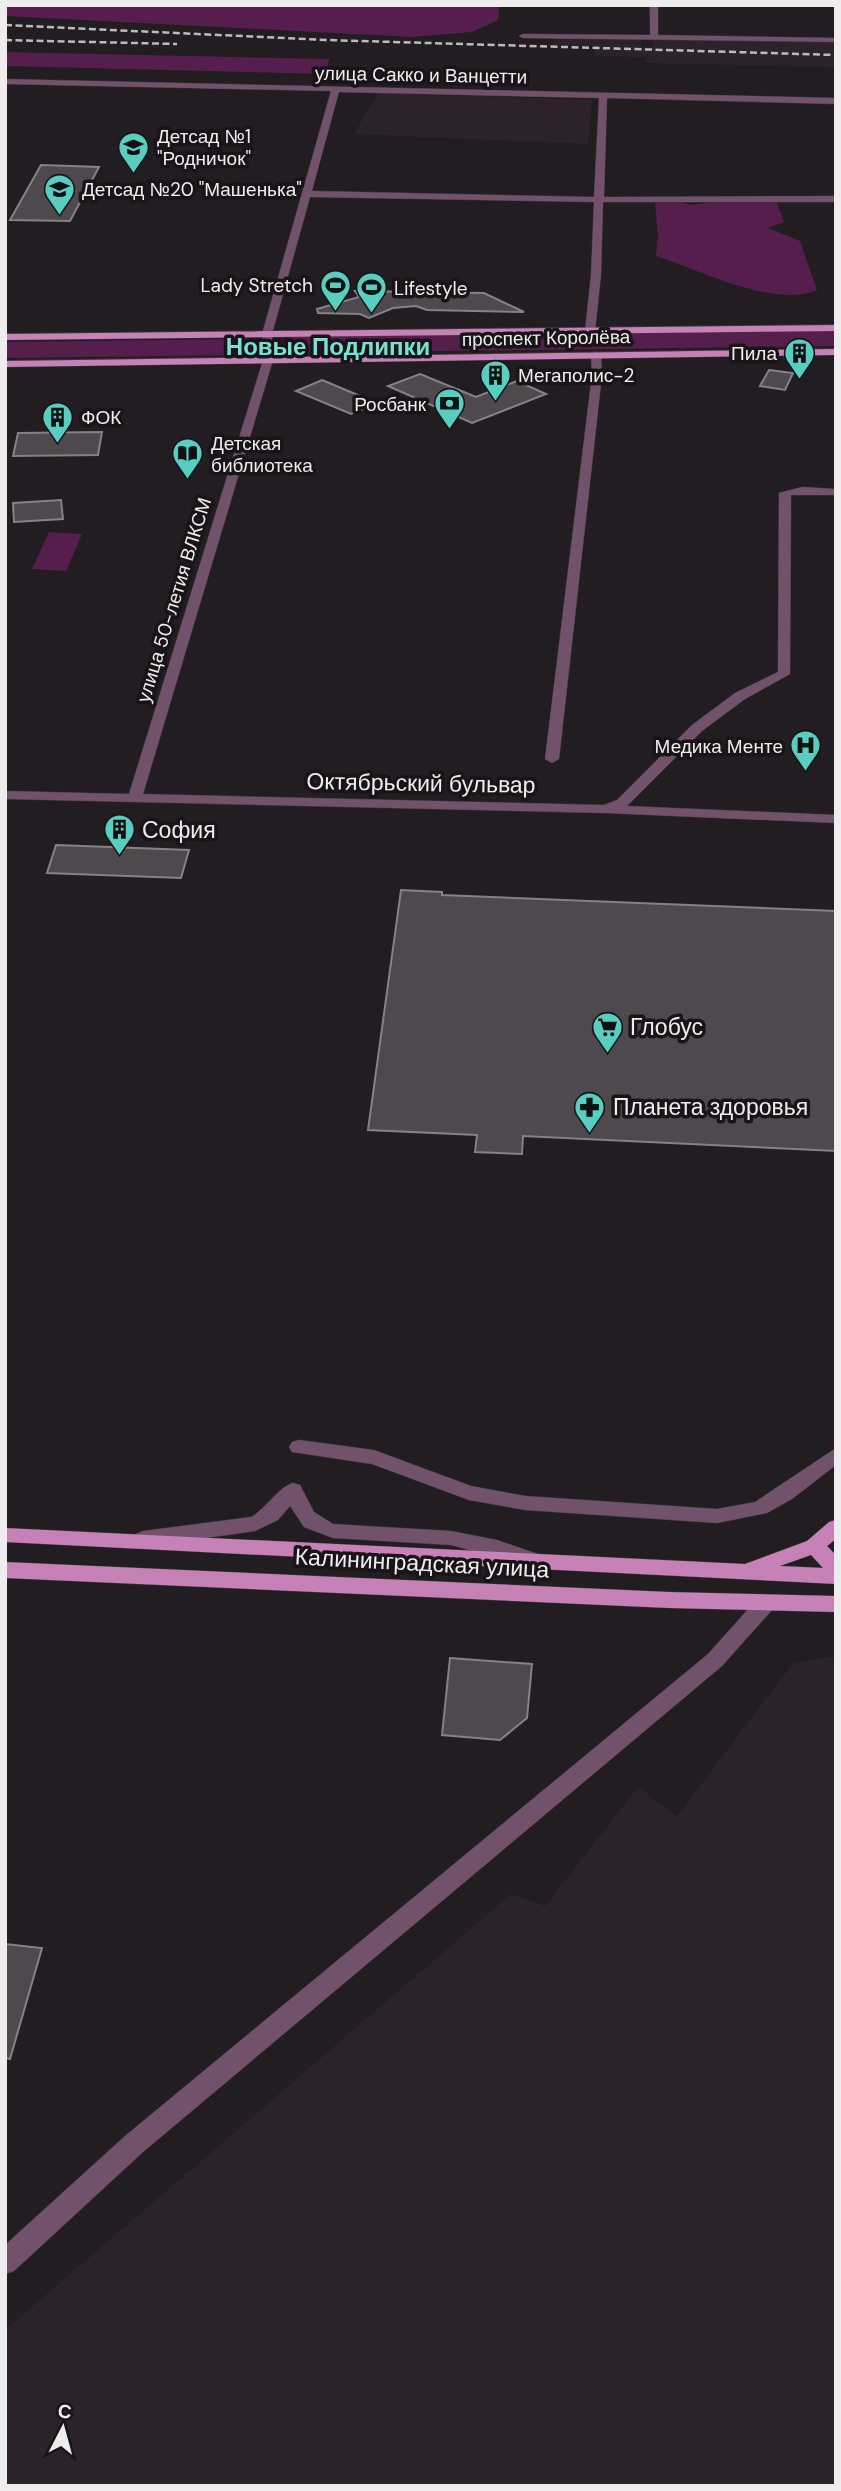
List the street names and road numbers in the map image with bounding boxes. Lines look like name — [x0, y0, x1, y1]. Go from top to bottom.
street label: улица Сакко и Ванцетти — [315, 61, 527, 89]
street label: проспект Королёва — [462, 324, 631, 352]
street label: улица 50-летия ВЛКСМ — [131, 495, 217, 705]
street label: Октябрьский бульвар — [306, 766, 536, 800]
street label: Калининградская улица — [294, 1541, 550, 1585]

